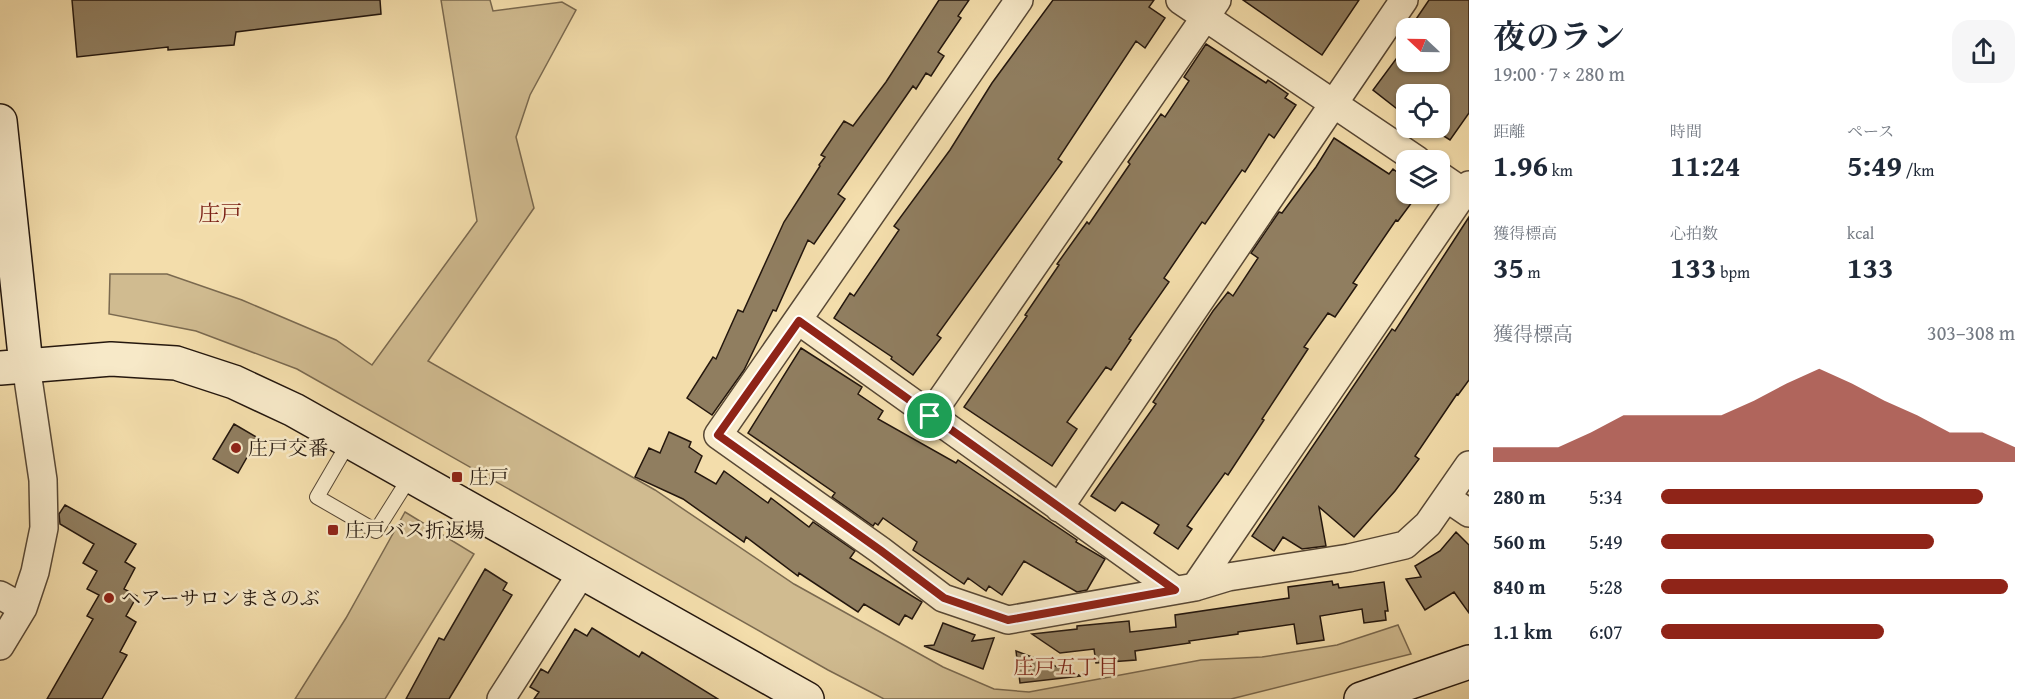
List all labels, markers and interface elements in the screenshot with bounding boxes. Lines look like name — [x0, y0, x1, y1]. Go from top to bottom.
text: 夜のラン — [1493, 12, 1625, 60]
north arrow — [1396, 18, 1450, 72]
map controls — [1396, 18, 1450, 204]
button: share — [1952, 20, 2015, 83]
text: 19:00 · 7 × 280 m — [1493, 59, 1625, 88]
button: locate — [1396, 84, 1450, 138]
text: 距離 — [1493, 119, 1525, 143]
text: 時間 — [1670, 119, 1702, 143]
text: ペース — [1847, 119, 1894, 143]
text: 1.96 — [1493, 143, 1548, 187]
text: 11:24 — [1670, 143, 1741, 187]
text: 5:49 — [1847, 143, 1902, 187]
button: layers — [1396, 150, 1450, 204]
text: km — [1548, 158, 1573, 182]
text: /km — [1902, 158, 1934, 182]
district label: 庄戸 — [198, 197, 242, 229]
text: 獲得標高 — [1493, 221, 1557, 245]
text: 心拍数 — [1670, 221, 1718, 245]
text: kcal — [1847, 221, 1874, 245]
text: 35 — [1493, 245, 1524, 289]
text: 133 — [1670, 245, 1717, 289]
text: 133 — [1847, 245, 1894, 289]
text: m — [1524, 260, 1541, 284]
text: bpm — [1717, 260, 1750, 284]
text: 303–308 m — [1927, 318, 2015, 347]
text: 獲得標高 — [1493, 319, 1573, 348]
pin — [904, 390, 955, 441]
icon: arrive — [913, 399, 946, 432]
place label: 庄戸交番 — [248, 433, 328, 462]
marker: 庄戸交番 — [229, 441, 243, 455]
place label: 庄戸 — [469, 462, 509, 491]
marker: 庄戸 — [450, 470, 464, 484]
text: 280 m — [1493, 482, 1546, 511]
text: 5:34 — [1589, 482, 1623, 511]
place label: 庄戸バス折返場 — [345, 515, 485, 544]
marker: 庄戸バス折返場 — [326, 523, 340, 537]
text: 560 m — [1493, 527, 1546, 556]
text: 5:49 — [1589, 527, 1623, 556]
text: 840 m — [1493, 572, 1546, 601]
text: 5:28 — [1589, 572, 1623, 601]
place label: ヘアーサロンまさのぶ — [121, 583, 320, 612]
marker: ヘアーサロンまさのぶ — [102, 591, 116, 605]
text: 1.1 km — [1493, 617, 1552, 646]
text: 6:07 — [1589, 617, 1623, 646]
district label: 庄戸五丁目 — [1014, 651, 1119, 682]

